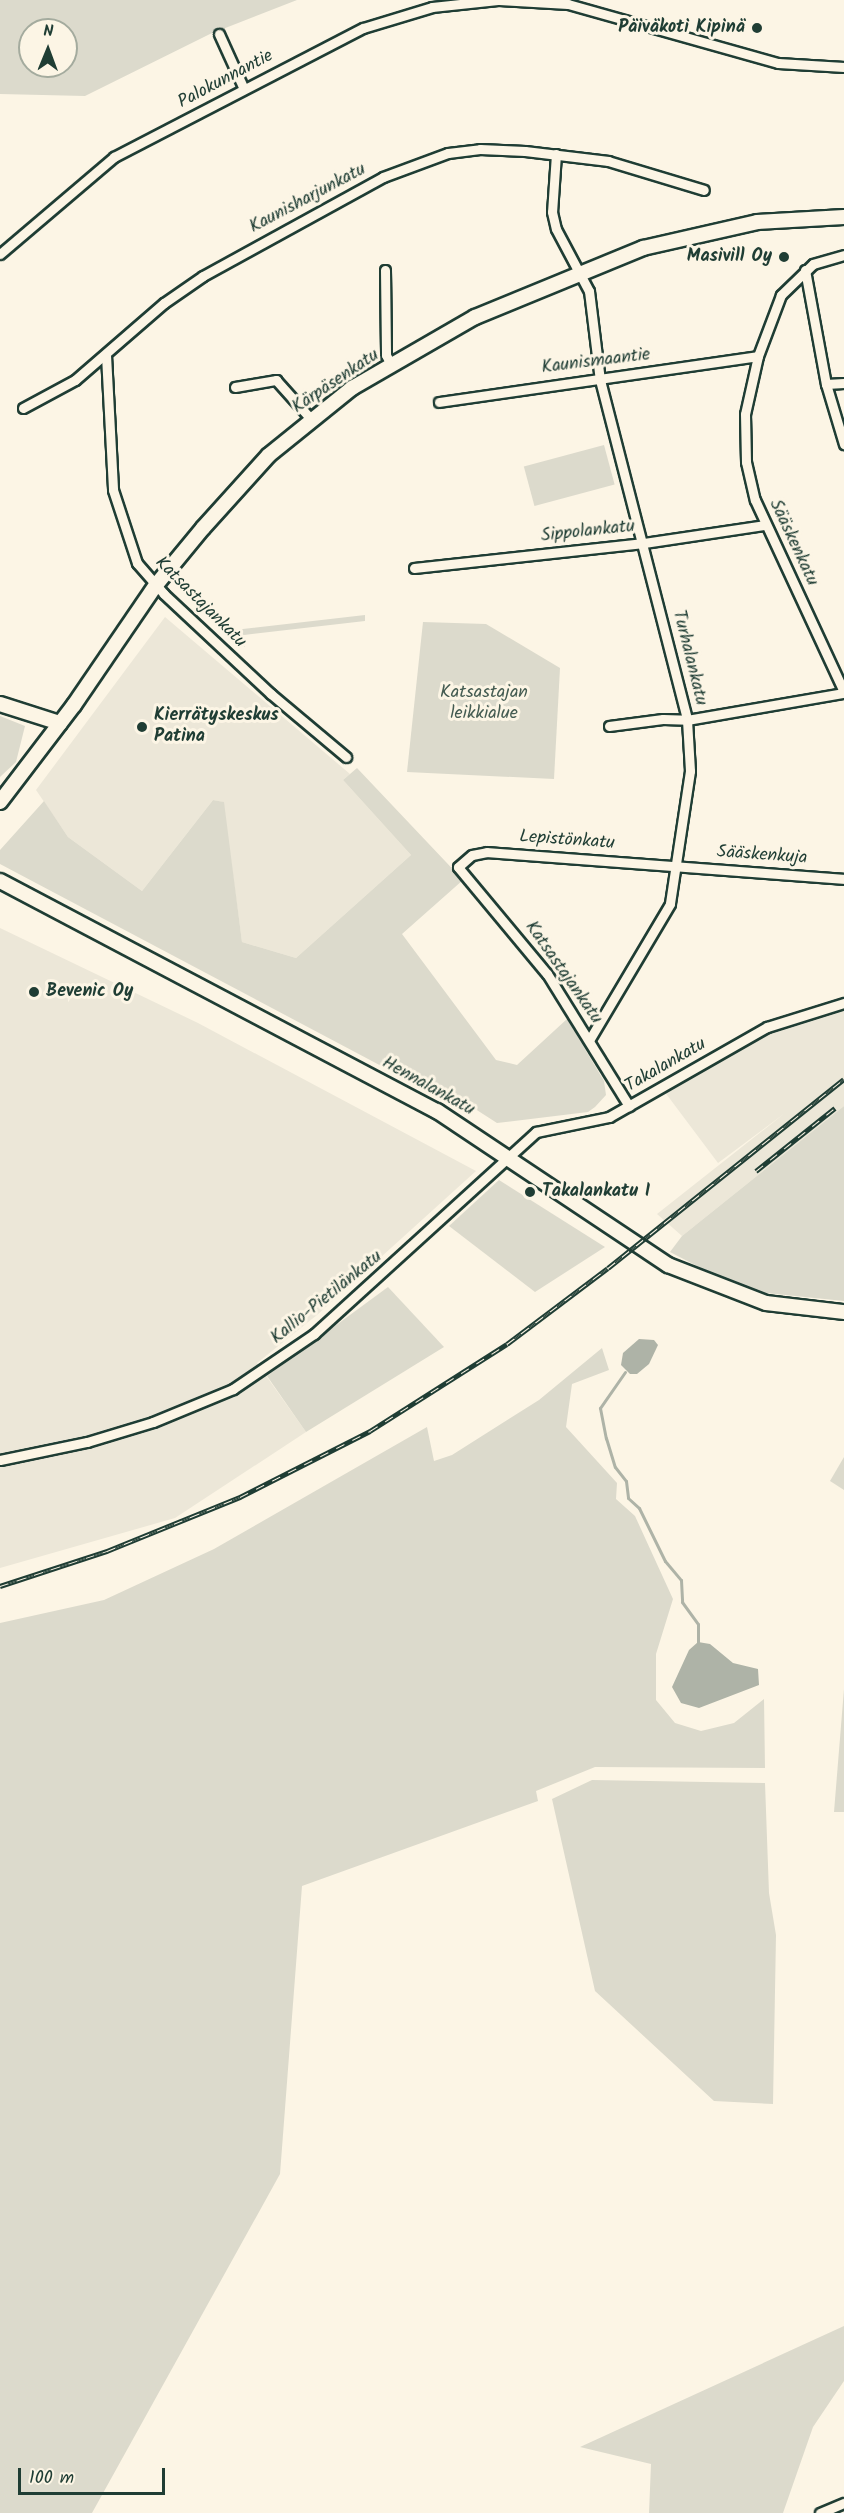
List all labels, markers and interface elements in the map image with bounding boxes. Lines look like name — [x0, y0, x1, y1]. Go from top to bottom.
place label: Päiväkoti Kipinä — [618, 17, 745, 39]
north arrow — [18, 18, 78, 78]
text: N — [43, 19, 54, 44]
marker: Päiväkoti Kipinä — [750, 21, 764, 35]
street label: Palokunnantie — [175, 46, 277, 114]
street label: Kaunisharjunkatu — [246, 159, 370, 239]
place label: Masivill Oy — [687, 246, 772, 268]
marker: Masivill Oy — [777, 250, 791, 264]
street label: Kärpäsenkatu — [288, 345, 384, 419]
street label: Kaunismaantie — [540, 345, 652, 379]
street label: Sääskenkatu — [764, 496, 822, 590]
street label: Sippolankatu — [540, 516, 636, 548]
street label: Katsastajankatu — [150, 553, 250, 653]
street label: Turhalankatu — [667, 608, 711, 708]
park label: Katsastajan leikkialue — [440, 683, 528, 726]
place label: Kierrätyskeskus Patina — [154, 706, 279, 748]
marker: Kierrätyskeskus Patina — [135, 720, 149, 734]
street label: Lepistönkatu — [519, 827, 615, 855]
street label: Sääskenkuja — [716, 842, 808, 870]
street label: Katsastajankatu — [520, 918, 606, 1028]
place label: Bevenic Oy — [46, 981, 133, 1003]
marker: Bevenic Oy — [27, 985, 41, 999]
street label: Takalankatu — [622, 1034, 710, 1098]
street label: Hennalankatu — [378, 1053, 478, 1121]
place label: Takalankatu I — [542, 1181, 650, 1203]
marker: Takalankatu I — [523, 1185, 537, 1199]
street label: Kallio-Pietilänkatu — [267, 1246, 387, 1350]
scale bar — [21, 2456, 168, 2494]
text: 100 m — [29, 2464, 74, 2493]

